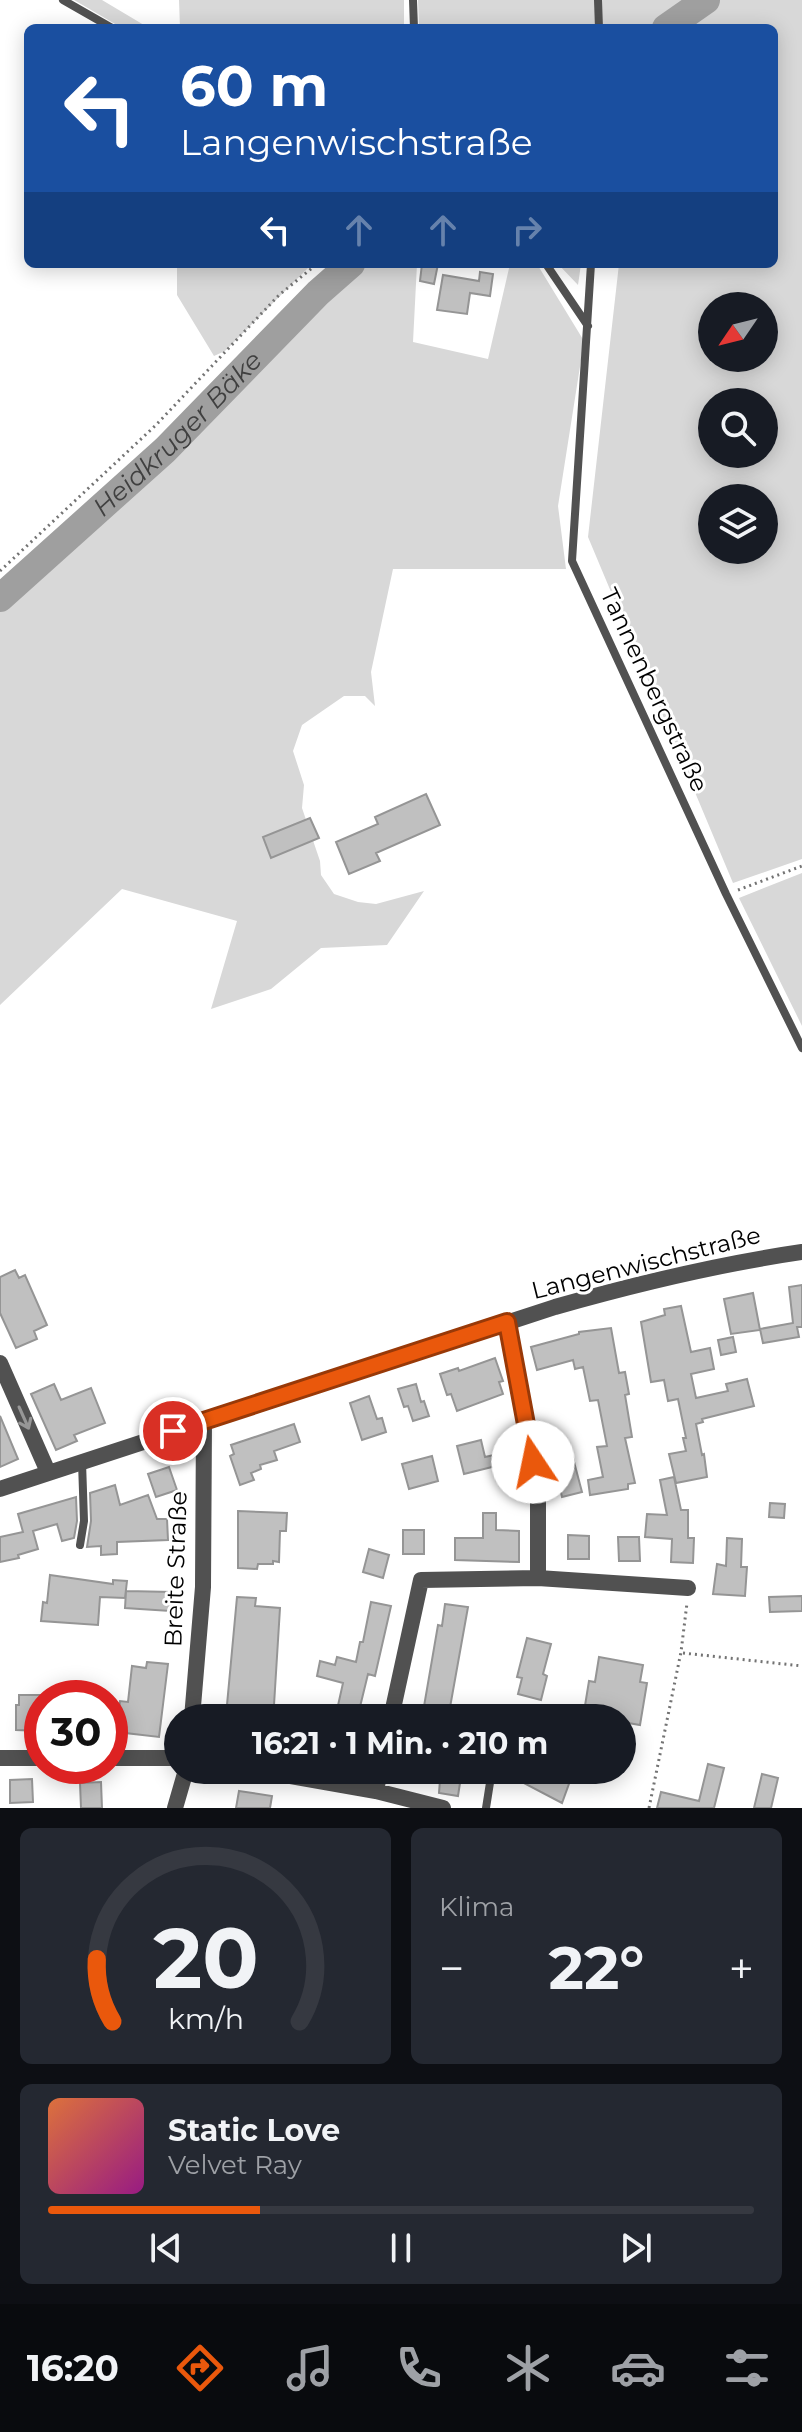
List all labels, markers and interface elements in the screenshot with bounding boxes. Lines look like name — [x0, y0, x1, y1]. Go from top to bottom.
text: 60 m — [180, 52, 328, 120]
icon: left — [48, 56, 152, 160]
text: Langenwischstraße — [180, 120, 533, 164]
icon: left — [253, 208, 297, 252]
icon: ahead — [337, 208, 381, 252]
icon: ahead — [421, 208, 465, 252]
icon: right — [505, 208, 549, 252]
north arrow — [698, 292, 778, 372]
map controls — [698, 292, 778, 564]
water label: Heidkruger Bäke — [86, 344, 269, 523]
button: search — [698, 388, 778, 468]
button: layers — [698, 484, 778, 564]
street label: Tannenbergstraße — [594, 583, 714, 796]
street label: Langenwischstraße — [528, 1220, 763, 1305]
pin — [139, 1397, 207, 1465]
one-way arrow — [18, 1405, 33, 1429]
icon: arrive — [151, 1409, 195, 1453]
position arrow — [491, 1420, 575, 1504]
street label: Breite Straße — [158, 1490, 193, 1647]
speed limit sign: 30 — [24, 1680, 128, 1784]
text: 16:21 · 1 Min. · 210 m — [252, 1725, 548, 1762]
text: Klima — [439, 1891, 514, 1923]
text: 20 — [153, 1907, 258, 2009]
text: 22° — [549, 1931, 644, 2004]
text: − — [439, 1941, 464, 1995]
text: + — [729, 1941, 754, 1995]
text: km/h — [167, 2001, 244, 2036]
text: Static Love — [168, 2112, 340, 2149]
text: Velvet Ray — [168, 2149, 302, 2181]
icon: previous — [144, 2226, 188, 2270]
icon: pause — [379, 2226, 423, 2270]
icon: next — [614, 2226, 658, 2270]
icon: directions — [172, 2340, 228, 2396]
icon: music — [282, 2340, 338, 2396]
icon: phone — [391, 2340, 447, 2396]
icon: climate — [500, 2340, 556, 2396]
icon: car — [610, 2340, 666, 2396]
icon: filters — [719, 2340, 775, 2396]
text: 16:20 — [27, 2346, 119, 2390]

